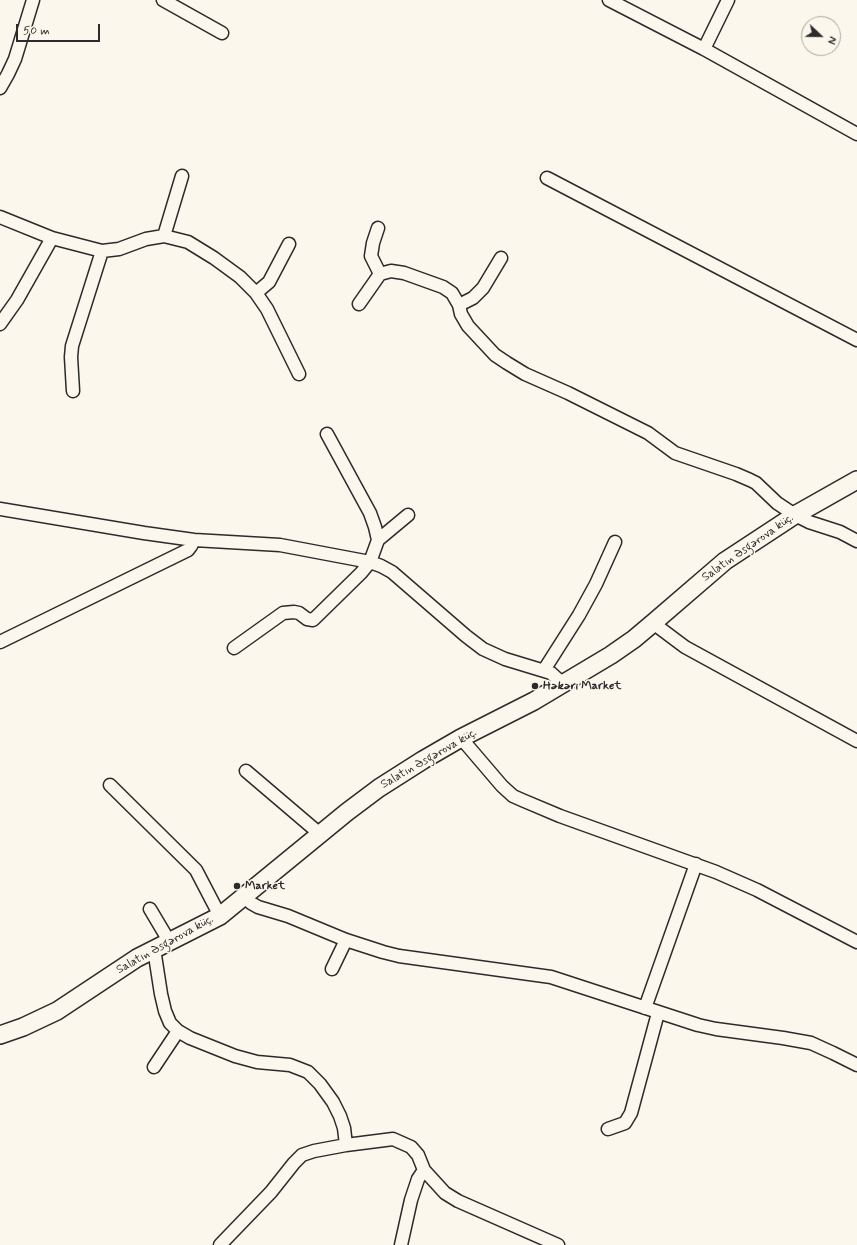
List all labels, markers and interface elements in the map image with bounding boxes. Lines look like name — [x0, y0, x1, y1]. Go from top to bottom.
scale bar — [18, 16, 102, 42]
north arrow — [801, 16, 841, 56]
text: 50 m — [23, 23, 50, 39]
text: N — [823, 34, 839, 46]
street label: Salatın Əsgərova küç. — [699, 511, 797, 585]
place label: Həkəri Market — [543, 679, 621, 693]
marker: Həkəri Market — [530, 681, 540, 691]
street label: Salatın Əsgərova küç. — [378, 726, 480, 792]
place label: Market — [245, 879, 285, 893]
marker: Market — [232, 881, 242, 891]
street label: Salatın Əsgərova küç. — [114, 912, 216, 978]

